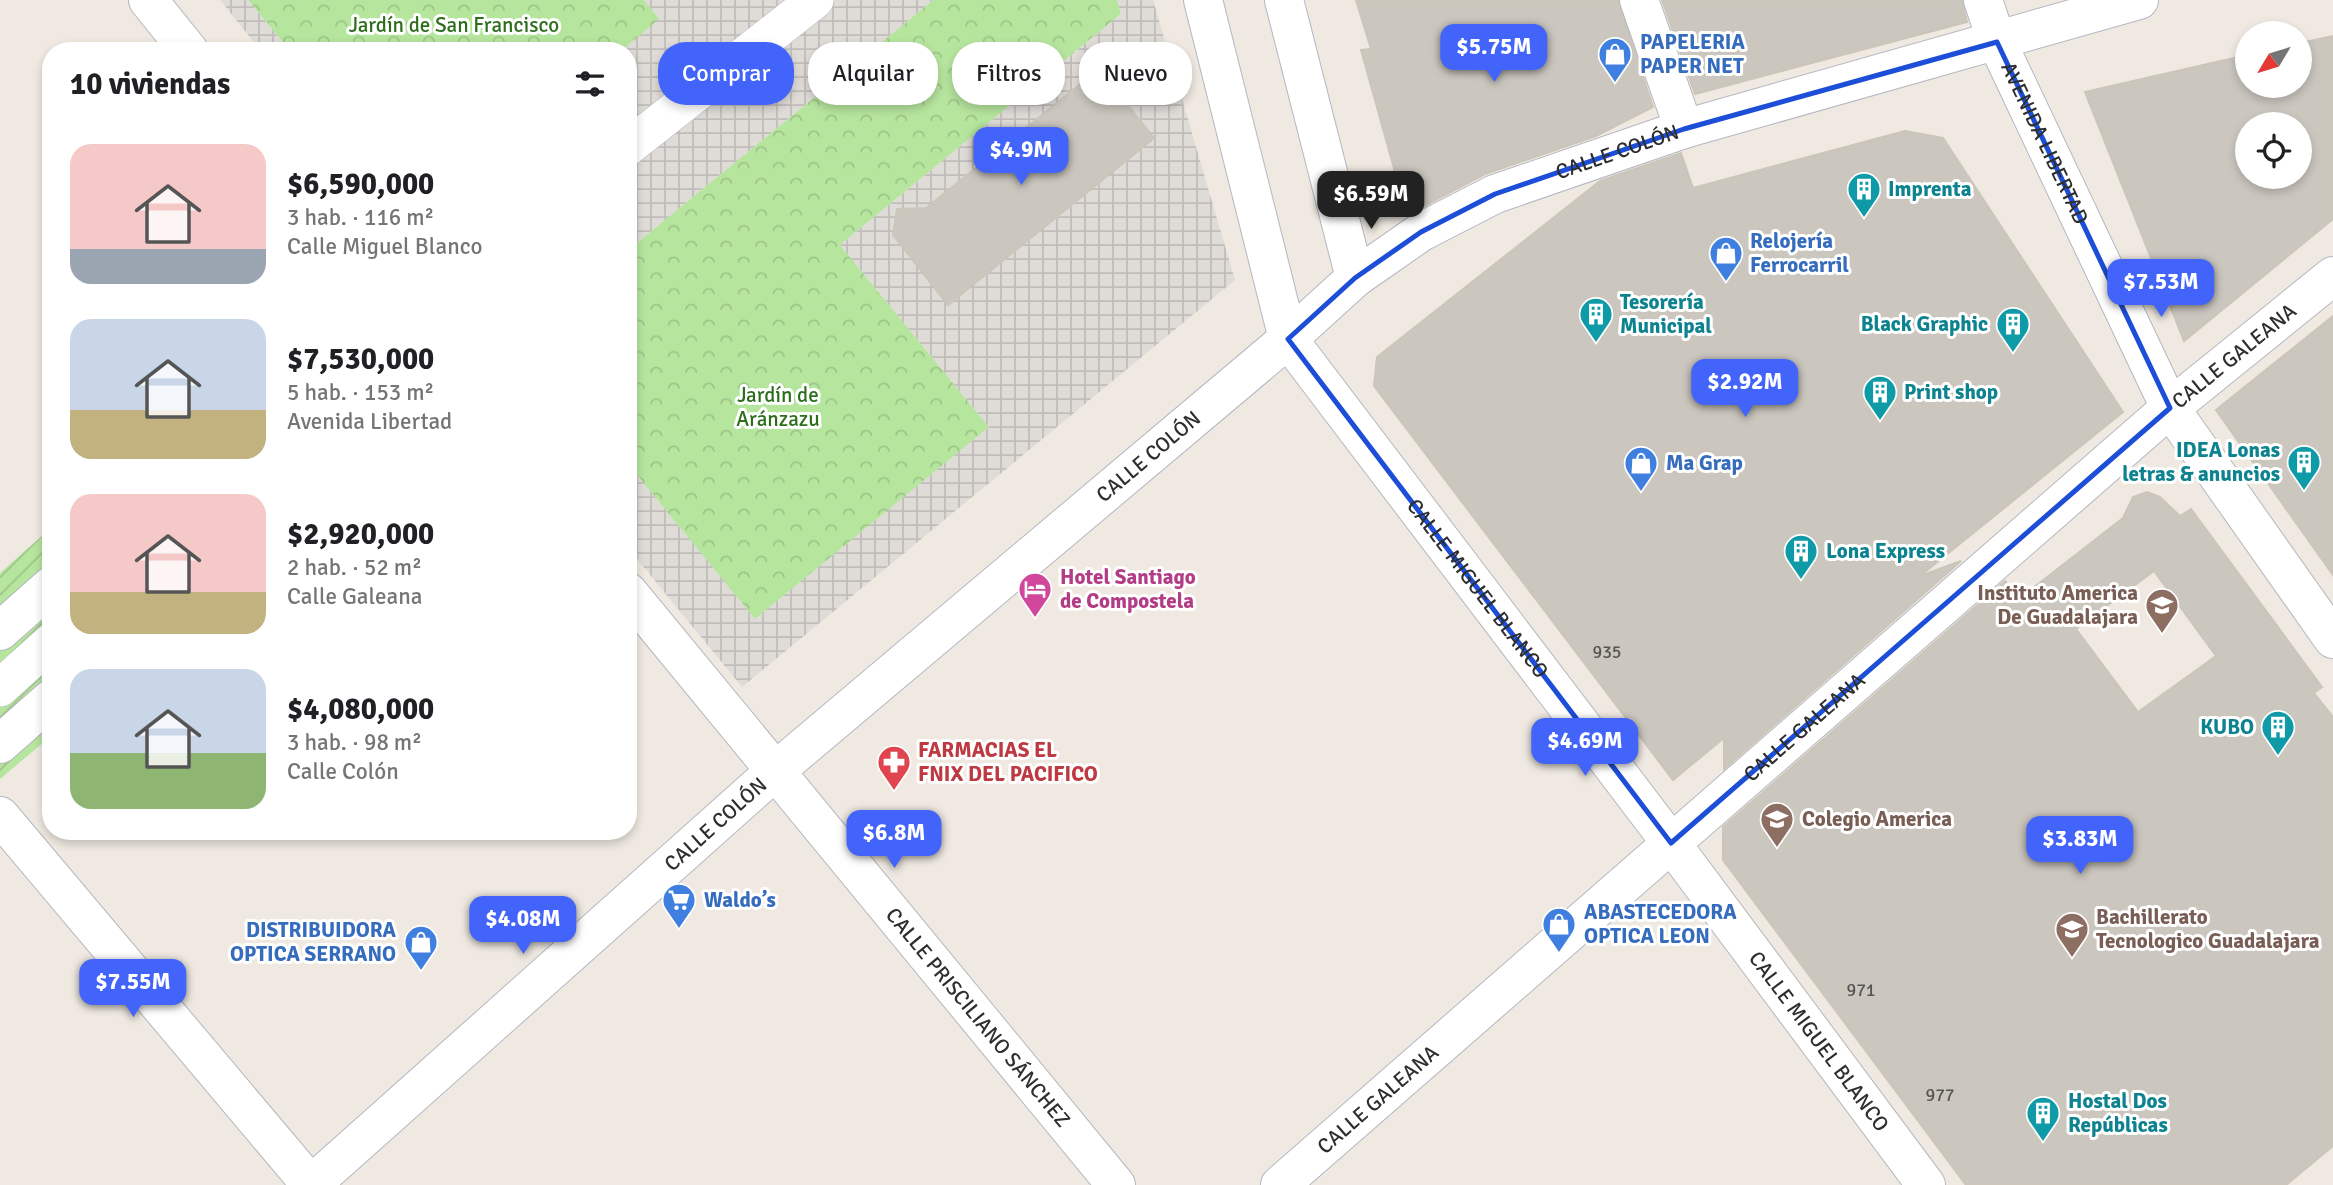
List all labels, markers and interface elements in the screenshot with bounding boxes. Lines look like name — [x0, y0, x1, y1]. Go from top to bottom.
park label: Jardín de San Francisco — [349, 12, 559, 38]
north arrow — [2235, 21, 2312, 98]
map controls — [2235, 21, 2312, 189]
pin: $5.75M — [1437, 24, 1551, 84]
place label: PAPELERIA PAPER NET — [1640, 29, 1745, 79]
text: $5.75M — [1456, 32, 1532, 61]
shop icon: PAPELERIA PAPER NET — [1596, 35, 1634, 84]
chip: Comprar — [658, 42, 794, 105]
chip: Alquilar — [808, 42, 938, 105]
chip: Filtros — [952, 42, 1065, 105]
chip: Nuevo — [1079, 42, 1192, 105]
street label: AVENIDA LIBERTAD — [1995, 58, 2094, 228]
icon: filters — [571, 65, 609, 103]
text: 10 viviendas — [70, 66, 230, 103]
button: locate — [2235, 112, 2312, 189]
street label: CALLE COLÓN — [1552, 119, 1682, 185]
pin: $4.9M — [972, 128, 1070, 187]
text: $4.9M — [989, 135, 1053, 164]
text: $6,590,000 — [287, 166, 434, 203]
building icon: Imprenta — [1845, 170, 1883, 219]
icon: home — [126, 172, 210, 256]
pin: $6.59M — [1314, 172, 1428, 231]
place label: Imprenta — [1888, 176, 1972, 202]
text: $6.59M — [1333, 179, 1409, 208]
text: 3 hab. · 116 m² — [287, 203, 434, 232]
place label: Relojería Ferrocarril — [1750, 228, 1849, 278]
text: Calle Miguel Blanco — [287, 232, 482, 261]
shop icon: Relojería Ferrocarril — [1707, 234, 1745, 283]
pin: $7.53M — [2104, 260, 2218, 319]
text: $7.53M — [2123, 267, 2199, 296]
place label: Tesorería Municipal — [1620, 289, 1712, 339]
building icon: Tesorería Municipal — [1577, 295, 1615, 344]
street label: CALLE GALEANA — [2167, 298, 2302, 414]
building icon: Black Graphic — [1994, 305, 2032, 354]
place label: Black Graphic — [1861, 311, 1988, 337]
text: $7,530,000 — [287, 341, 434, 378]
icon: home — [126, 347, 210, 431]
pin: $2.92M — [1688, 360, 1802, 419]
text: $2.92M — [1707, 367, 1783, 396]
building icon: Print shop — [1861, 373, 1899, 422]
text: 5 hab. · 153 m² — [287, 378, 434, 407]
place label: Print shop — [1904, 379, 1998, 405]
park label: Jardín de Aránzazu — [736, 382, 820, 432]
street label: CALLE COLÓN — [1091, 405, 1206, 508]
text: Avenida Libertad — [287, 407, 452, 436]
place label: IDEA Lonas letras & anuncios — [2122, 437, 2280, 487]
building icon: IDEA Lonas letras & anuncios — [2285, 443, 2323, 492]
shop icon: Ma Grap — [1622, 444, 1660, 493]
place label: Ma Grap — [1666, 450, 1743, 476]
street label: CALLE MIGUEL BLANCO — [1401, 494, 1554, 683]
text: $2,920,000 — [287, 516, 434, 553]
icon: home — [126, 522, 210, 606]
building icon: Lona Express — [1782, 532, 1820, 581]
place label: Lona Express — [1826, 538, 1945, 564]
text: 2 hab. · 52 m² — [287, 553, 422, 582]
place label: Hotel Santiago de Compostela — [1060, 564, 1196, 614]
hotel icon: Hotel Santiago de Compostela — [1016, 570, 1054, 619]
place label: Instituto America De Guadalajara — [1977, 580, 2138, 630]
text: Calle Galeana — [287, 582, 422, 611]
school or university icon: Instituto America De Guadalajara — [2143, 586, 2181, 635]
house number: 935 — [1592, 641, 1622, 663]
street label: CALLE GALEANA — [1738, 667, 1870, 787]
text: $4,080,000 — [287, 691, 434, 728]
icon: home — [126, 697, 210, 781]
building icon: KUBO — [2259, 708, 2297, 757]
place label: KUBO — [2200, 714, 2254, 740]
pin: $4.69M — [1528, 718, 1642, 778]
text: $4.69M — [1547, 726, 1623, 755]
text: 3 hab. · 98 m² — [287, 728, 422, 757]
place label: FARMACIAS EL FNIX DEL PACIFICO — [918, 737, 1098, 787]
pharmacy icon: FARMACIAS EL FNIX DEL PACIFICO — [875, 743, 913, 792]
text: Calle Colón — [287, 757, 399, 786]
street label: CALLE COLÓN — [659, 772, 772, 877]
school or university icon: Colegio America — [1758, 800, 1796, 849]
place label: Colegio America — [1802, 806, 1952, 832]
pin: $6.8M — [845, 810, 943, 870]
pin: $3.83M — [2023, 816, 2137, 876]
text: $6.8M — [862, 818, 926, 847]
text: $3.83M — [2042, 824, 2118, 853]
supermarket icon: Waldo’s — [660, 881, 698, 930]
place label: Waldo’s — [704, 887, 776, 913]
pin: $4.08M — [466, 897, 580, 956]
place label: ABASTECEDORA OPTICA LEON — [1584, 899, 1737, 949]
street label: CALLE PRISCILIANO SÁNCHEZ — [880, 902, 1076, 1133]
text: $4.08M — [485, 904, 561, 933]
place label: Bachillerato Tecnologico Guadalajara — [2096, 904, 2320, 954]
shop icon: ABASTECEDORA OPTICA LEON — [1540, 905, 1578, 954]
school or university icon: Bachillerato Tecnologico Guadalajara — [2053, 910, 2091, 959]
place label: DISTRIBUIDORA OPTICA SERRANO — [230, 917, 397, 967]
shop icon: DISTRIBUIDORA OPTICA SERRANO — [402, 923, 440, 972]
street label: CALLE MIGUEL BLANCO — [1743, 946, 1895, 1137]
pin: $7.55M — [76, 960, 190, 1019]
text: $7.55M — [95, 967, 171, 996]
house number: 971 — [1846, 979, 1876, 1001]
street label: CALLE GALEANA — [1312, 1039, 1444, 1159]
house number: 977 — [1925, 1084, 1955, 1106]
place label: Hostal Dos Repúblicas — [2068, 1088, 2168, 1138]
building icon: Hostal Dos Repúblicas — [2024, 1094, 2062, 1143]

